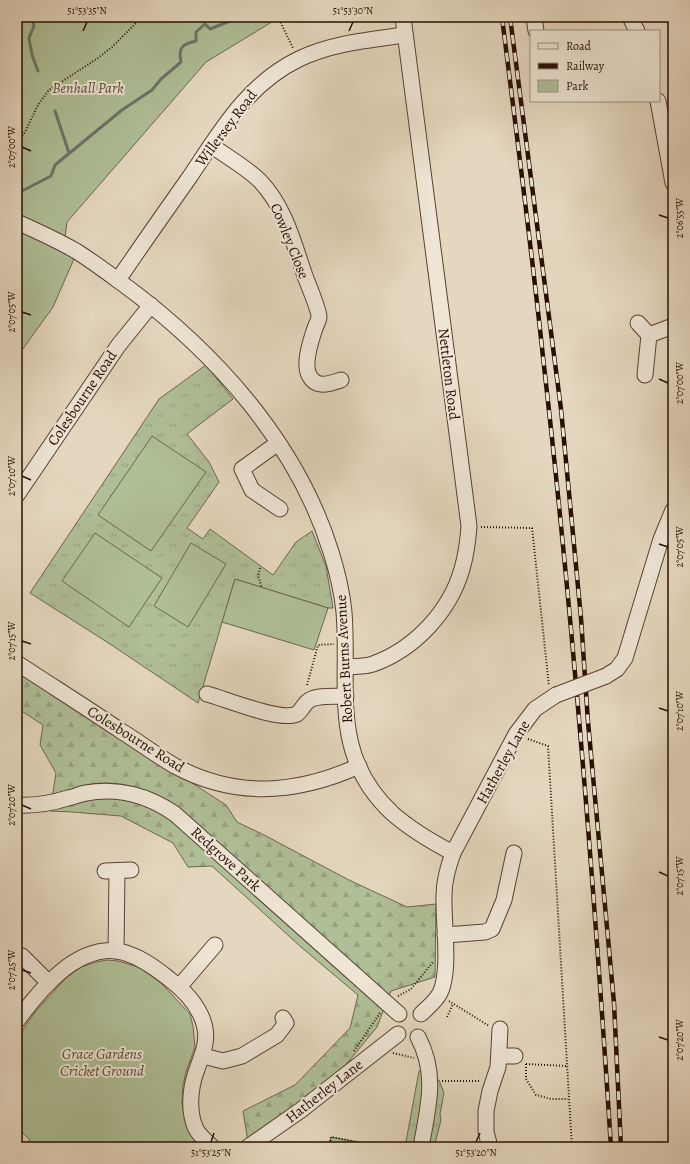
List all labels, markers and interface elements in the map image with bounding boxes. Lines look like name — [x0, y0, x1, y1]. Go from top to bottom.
text: 51°53'35"N — [67, 4, 107, 17]
text: 51°53'30"N — [333, 4, 373, 17]
legend — [530, 30, 660, 102]
text: Road — [566, 38, 592, 54]
text: Railway — [566, 58, 605, 74]
park label: Benhall Park — [52, 78, 124, 98]
text: Park — [566, 78, 589, 94]
street label: Willersey Road — [190, 85, 262, 171]
text: 2°07'00"W — [5, 125, 18, 168]
text: 2°06'55"W — [673, 197, 686, 238]
street label: Cowley Close — [266, 200, 314, 282]
text: 2°07'05"W — [5, 291, 18, 333]
street label: Nettleton Road — [433, 327, 465, 422]
street label: Colesbourne Road — [43, 346, 122, 450]
text: 2°07'00"W — [673, 361, 686, 404]
text: 2°07'10"W — [5, 455, 18, 496]
text: 2°07'05"W — [673, 526, 686, 568]
street label: Robert Burns Avenue — [331, 594, 357, 724]
text: 2°07'15"W — [5, 621, 18, 661]
text: 2°07'10"W — [673, 690, 686, 731]
street label: Colesbourne Road — [84, 701, 189, 777]
street label: Hatherley Lane — [472, 716, 534, 808]
text: 2°07'20"W — [5, 784, 18, 826]
street label: Redgrove Park — [187, 822, 266, 896]
text: 2°07'15"W — [673, 856, 686, 896]
text: 2°07'25"W — [5, 949, 18, 990]
text: 2°07'20"W — [673, 1019, 686, 1061]
park label: Grace Gardens Cricket Ground — [60, 1044, 144, 1081]
street label: Hatherley Lane — [281, 1054, 367, 1128]
text: 51°53'25"N — [191, 1146, 231, 1159]
text: 51°53'20"N — [455, 1146, 497, 1159]

